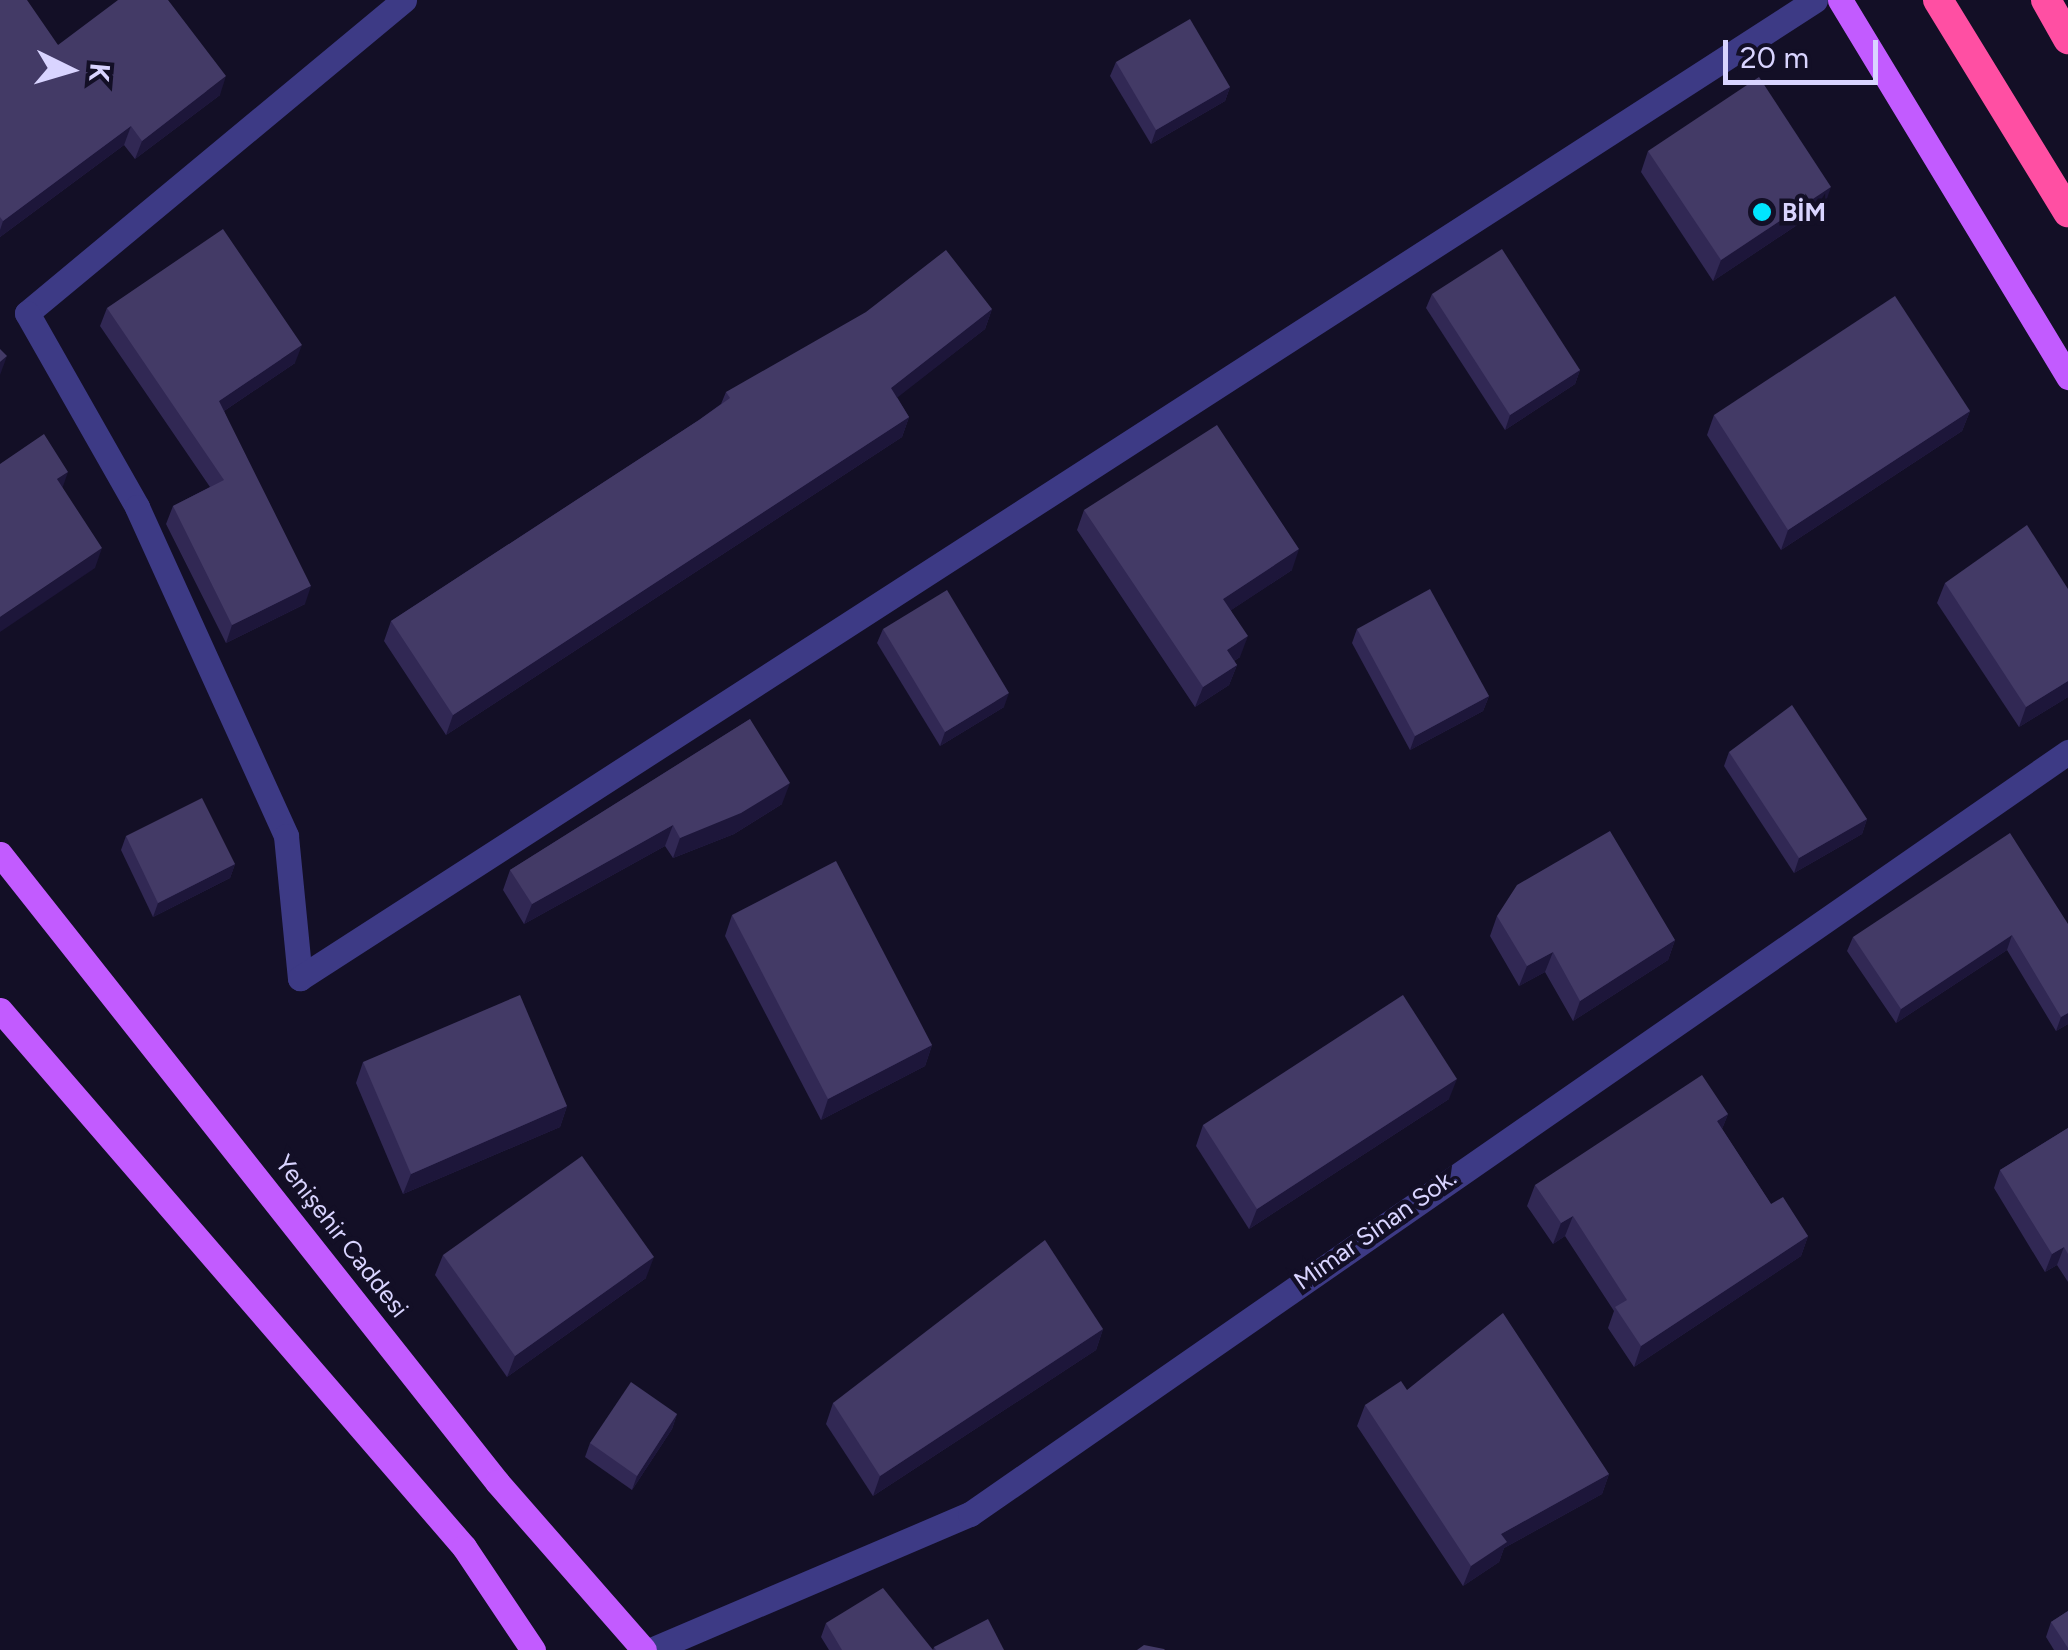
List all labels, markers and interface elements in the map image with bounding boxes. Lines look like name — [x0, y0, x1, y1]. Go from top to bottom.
north arrow — [20, 20, 120, 120]
scale bar — [1728, 20, 1883, 82]
text: 20 m — [1740, 39, 1809, 76]
text: K — [82, 62, 118, 83]
place label: BİM — [1782, 197, 1826, 227]
marker: BİM — [1751, 201, 1773, 223]
street label: Yenişehir Caddesi — [269, 1149, 415, 1323]
street label: Mimar Sinan Sok. — [1288, 1162, 1462, 1296]

